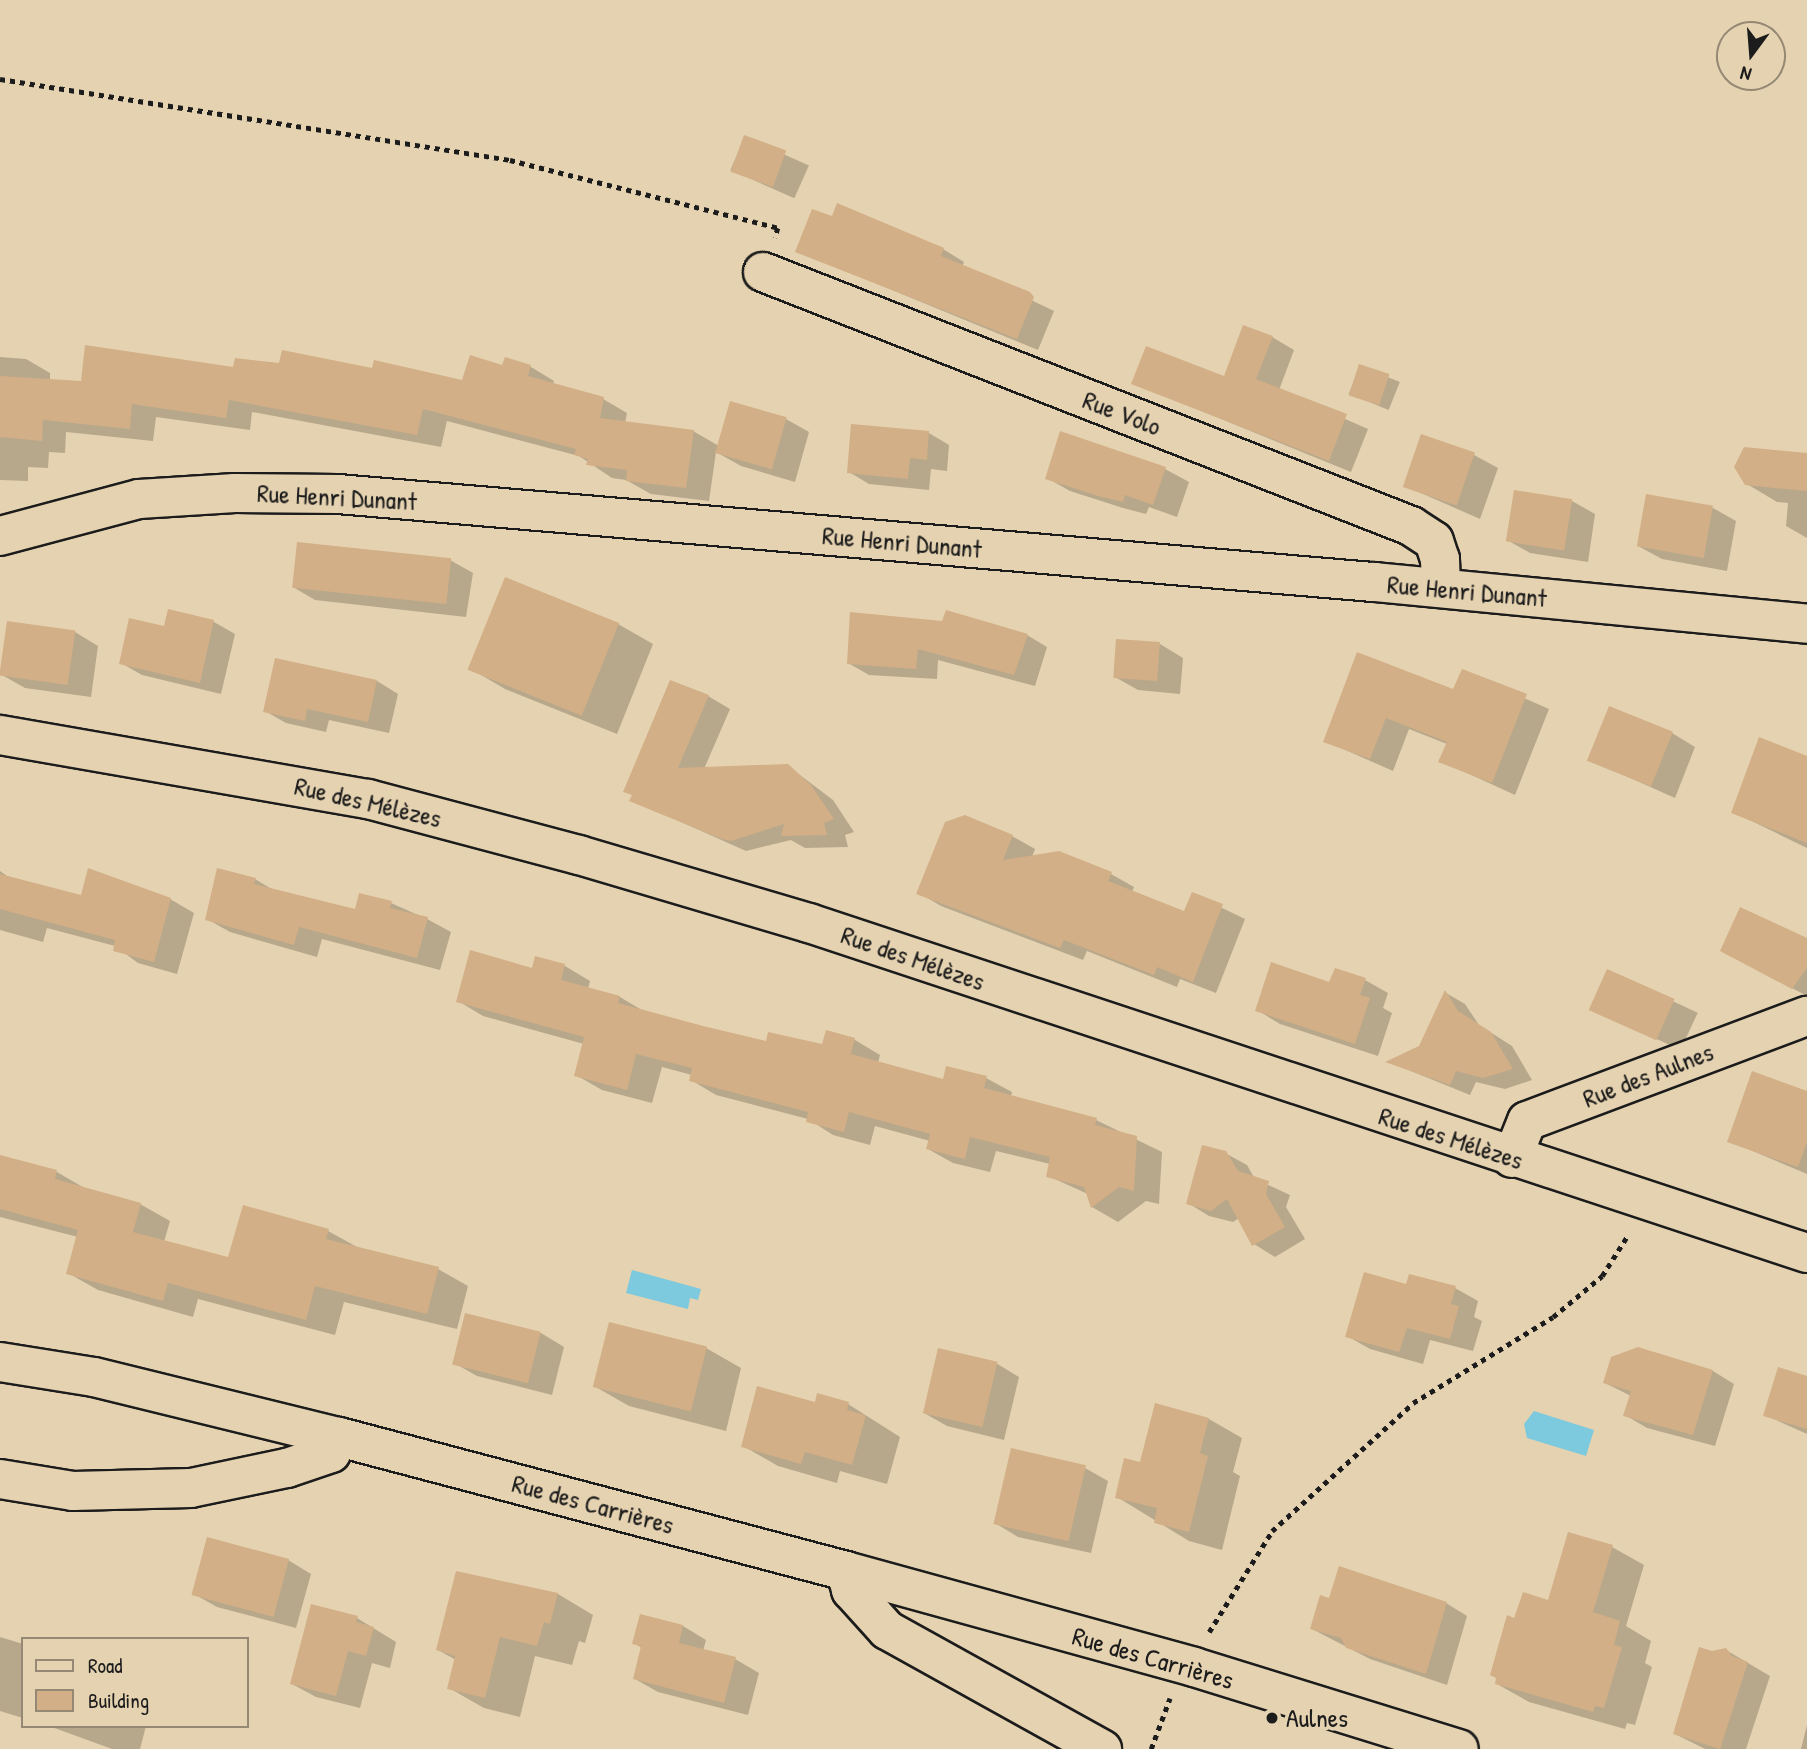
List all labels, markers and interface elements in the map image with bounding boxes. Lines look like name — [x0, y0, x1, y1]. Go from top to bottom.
north arrow — [1716, 21, 1786, 91]
text: N — [1737, 60, 1754, 88]
street label: Rue Volo — [1079, 384, 1165, 442]
street label: Rue Henri Dunant — [256, 477, 418, 517]
street label: Rue Henri Dunant — [821, 519, 983, 565]
street label: Rue Henri Dunant — [1386, 568, 1548, 614]
street label: Rue des Mélèzes — [292, 770, 444, 834]
street label: Rue des Mélèzes — [837, 919, 989, 997]
street label: Rue des Aulnes — [1578, 1036, 1718, 1114]
street label: Rue des Mélèzes — [1375, 1100, 1527, 1176]
street label: Rue des Carrières — [509, 1467, 677, 1541]
street label: Rue des Carrières — [1069, 1620, 1237, 1696]
legend — [21, 1637, 248, 1728]
text: Road — [88, 1651, 122, 1680]
text: Building — [88, 1686, 149, 1715]
place label: Aulnes — [1286, 1702, 1348, 1734]
marker: Aulnes — [1264, 1710, 1280, 1726]

